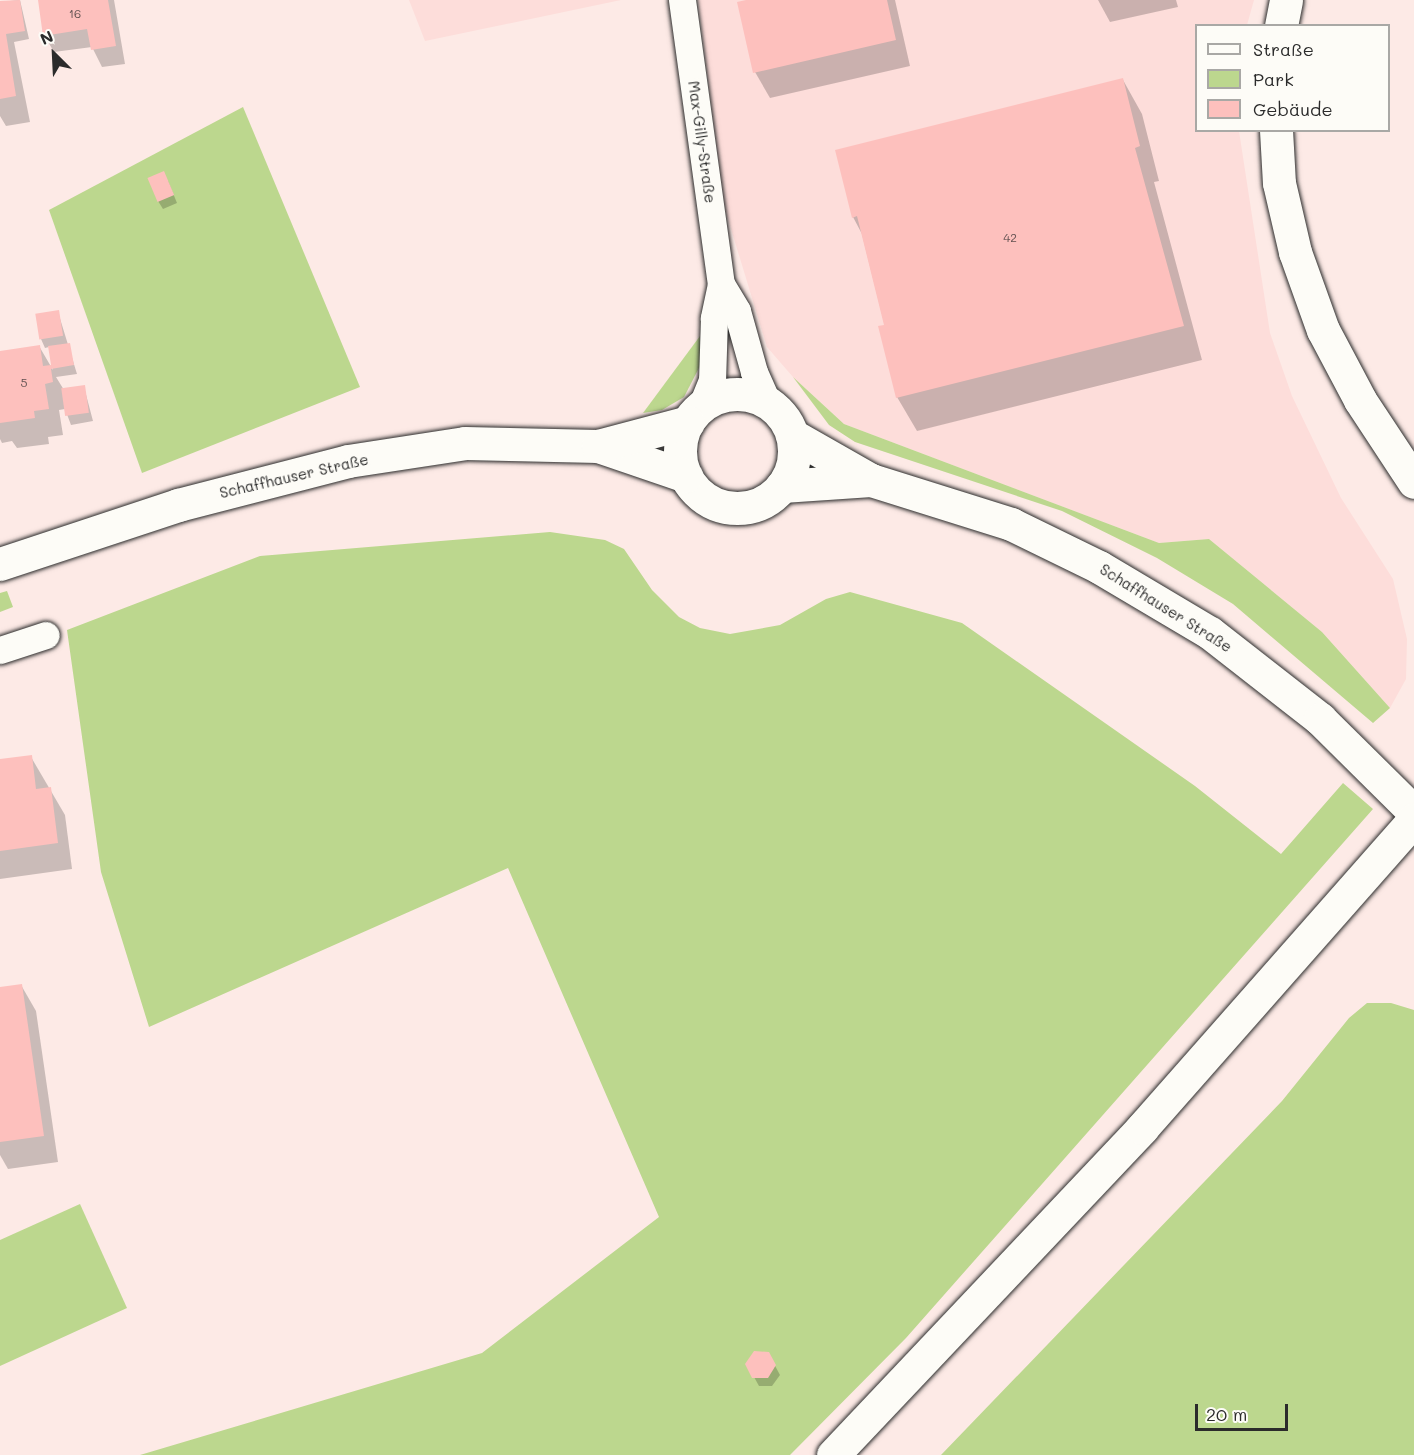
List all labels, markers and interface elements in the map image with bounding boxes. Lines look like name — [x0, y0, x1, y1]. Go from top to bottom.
house number: 16 — [69, 7, 81, 21]
north arrow — [24, 24, 84, 84]
legend — [1195, 24, 1390, 132]
text: N — [37, 25, 56, 49]
text: Straße — [1253, 37, 1314, 61]
text: Park — [1253, 67, 1294, 91]
street label: Max-Gilly-Straße — [685, 80, 719, 204]
text: Gebäude — [1253, 97, 1333, 121]
house number: 42 — [1003, 231, 1017, 245]
house number: 5 — [21, 376, 27, 390]
street label: Schaffhauser Straße — [218, 450, 370, 502]
street label: Schaffhauser Straße — [1097, 560, 1235, 656]
scale bar — [1198, 1392, 1291, 1430]
text: 20 m — [1206, 1402, 1247, 1426]

